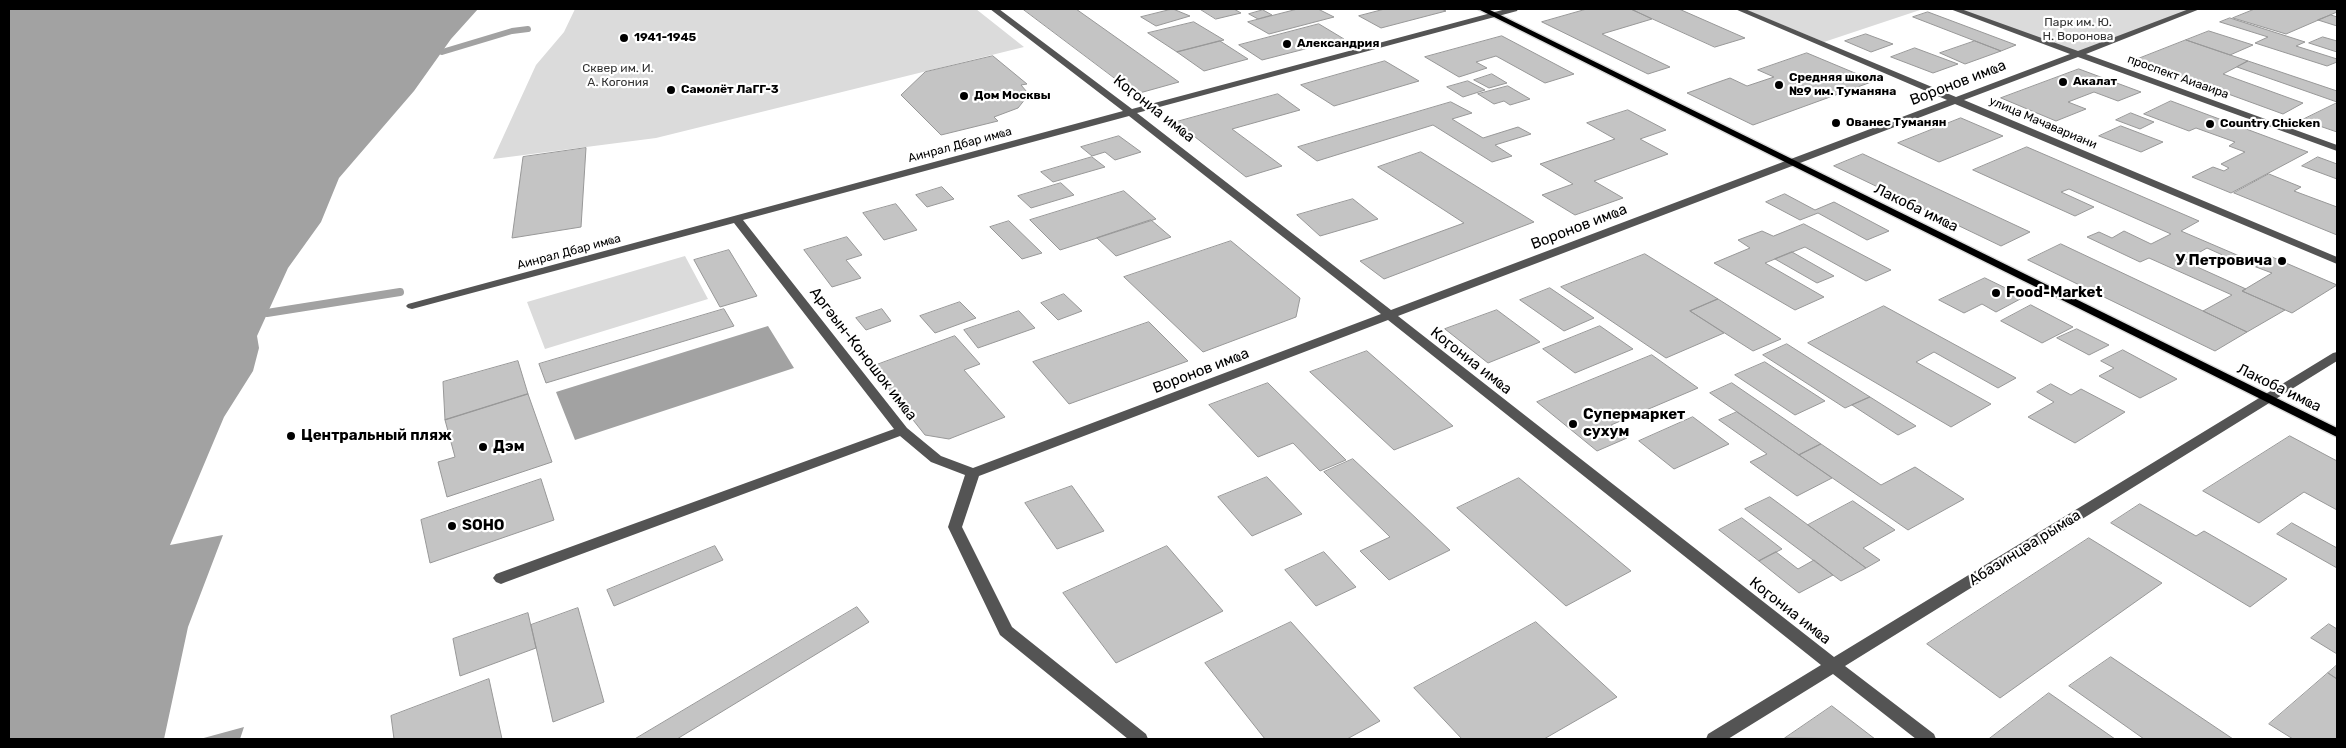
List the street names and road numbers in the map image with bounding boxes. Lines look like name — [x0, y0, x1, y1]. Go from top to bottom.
street label: проспект Аиааира — [2125, 52, 2231, 102]
street label: Воронов имҩа — [1907, 56, 2009, 110]
street label: Коӷониа имҩа — [1110, 72, 1198, 146]
street label: улица Мачавариани — [1987, 94, 2099, 152]
street label: Аинрал Дбар имҩа — [907, 124, 1013, 166]
street label: Лакоба имҩа — [1871, 180, 1961, 236]
street label: Воронов имҩа — [1528, 200, 1630, 254]
street label: Аинрал Дбар имҩа — [516, 231, 622, 273]
street label: Аргәын-Коношок имҩа — [805, 284, 921, 424]
street label: Коӷониа имҩа — [1427, 324, 1515, 398]
street label: Воронов имҩа — [1150, 344, 1252, 398]
street label: Лакоба имҩа — [2234, 360, 2324, 416]
street label: Абазинцәа рымҩа — [1966, 506, 2084, 590]
street label: Коӷониа имҩа — [1746, 574, 1834, 648]

